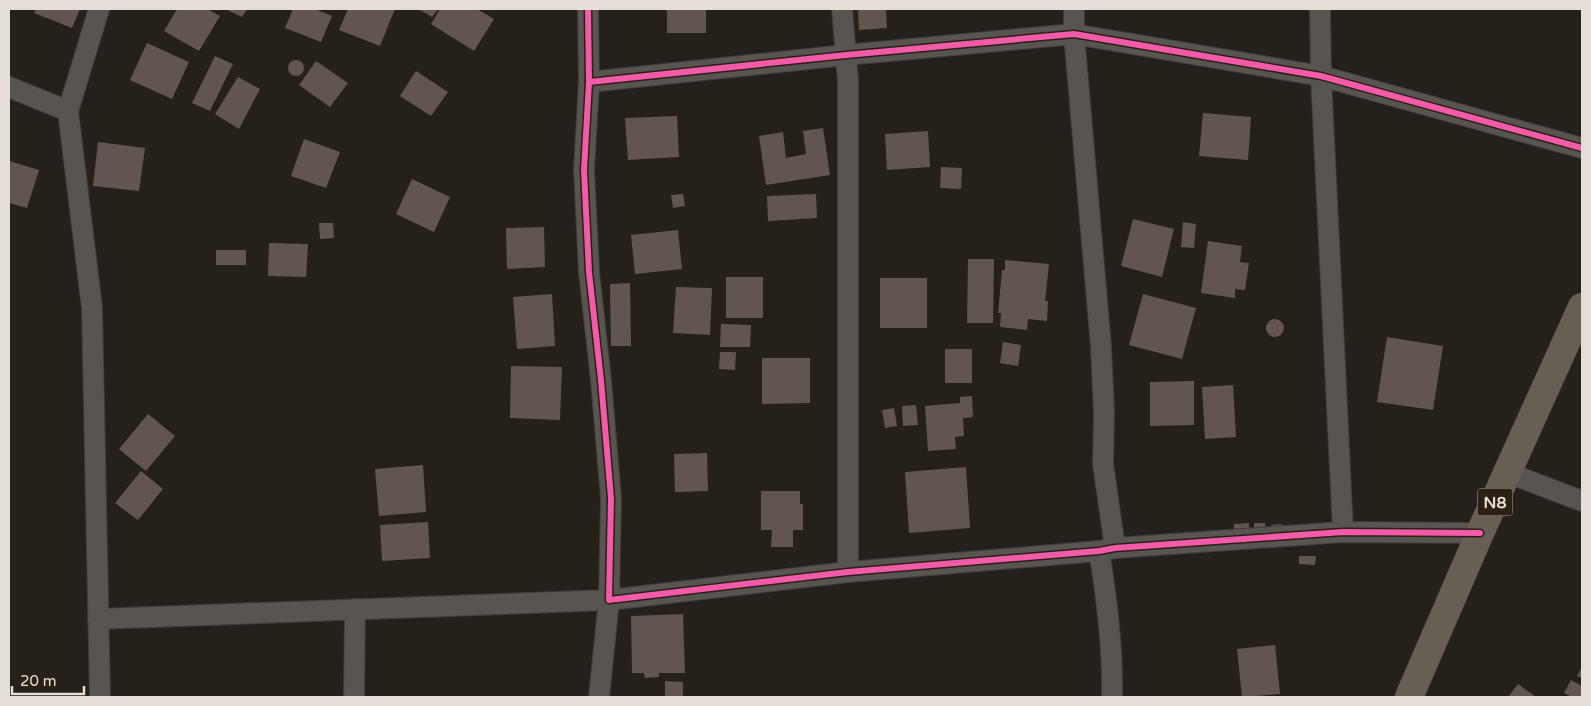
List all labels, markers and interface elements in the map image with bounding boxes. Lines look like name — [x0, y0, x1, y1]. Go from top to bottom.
road number: N8 — [1478, 488, 1512, 516]
scale bar — [12, 664, 85, 696]
text: 20 m — [20, 672, 57, 690]

